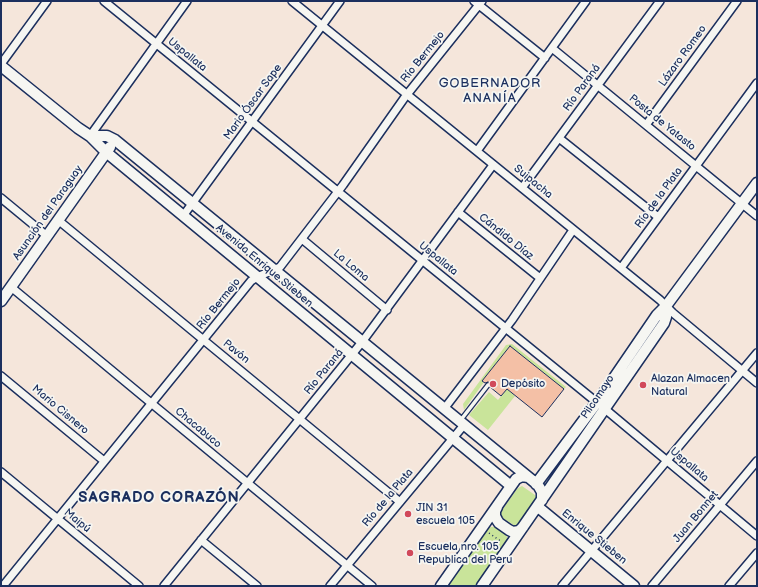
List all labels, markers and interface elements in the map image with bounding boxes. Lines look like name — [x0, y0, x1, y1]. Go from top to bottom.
street label: Lázaro Romeo — [656, 23, 710, 89]
street label: Río Bermejo — [398, 29, 448, 85]
street label: Uspallata — [165, 35, 209, 75]
street label: Mario Óscar Sape — [221, 62, 285, 142]
street label: Río Paraná — [561, 62, 603, 114]
district label: GOBERNADOR ANANÍA — [439, 76, 541, 107]
street label: Posta de Yatasto — [626, 92, 698, 154]
street label: Suipacha — [511, 162, 555, 202]
street label: Asunción del Paraguay — [10, 163, 86, 263]
street label: Río de la Plata — [633, 165, 685, 231]
street label: Cándido Díaz — [476, 211, 536, 263]
street label: Avenida Enrique Stieben — [213, 222, 315, 310]
street label: Uspallata — [416, 239, 460, 279]
street label: La Loma — [330, 247, 372, 285]
street label: Río Bermejo — [194, 276, 244, 332]
street label: Pavón — [220, 337, 252, 367]
street label: Río Paraná — [302, 347, 346, 397]
street label: Pilcomayo — [578, 372, 618, 422]
place label: Alazan Almacen Natural — [651, 372, 730, 398]
place label: Depósito — [501, 377, 545, 391]
marker: Depósito — [488, 379, 498, 389]
marker: Alazan Almacen Natural — [638, 380, 648, 390]
street label: Mario Cisnero — [29, 382, 91, 438]
street label: Chacabuco — [172, 405, 224, 451]
street label: Uspallata — [667, 445, 711, 485]
street label: Río de la Plata — [360, 466, 416, 530]
street label: Juan Bonnet — [671, 488, 721, 546]
district label: SAGRADO CORAZÓN — [78, 489, 240, 507]
place label: JIN 31 escuela 105 — [416, 501, 475, 527]
street label: Maipú — [61, 506, 93, 536]
street label: Enrique Stieben — [559, 507, 629, 567]
marker: JIN 31 escuela 105 — [403, 509, 413, 519]
place label: Escuela nro. 105 Republica del Peru — [418, 540, 512, 566]
marker: Escuela nro. 105 Republica del Peru — [405, 548, 415, 558]

